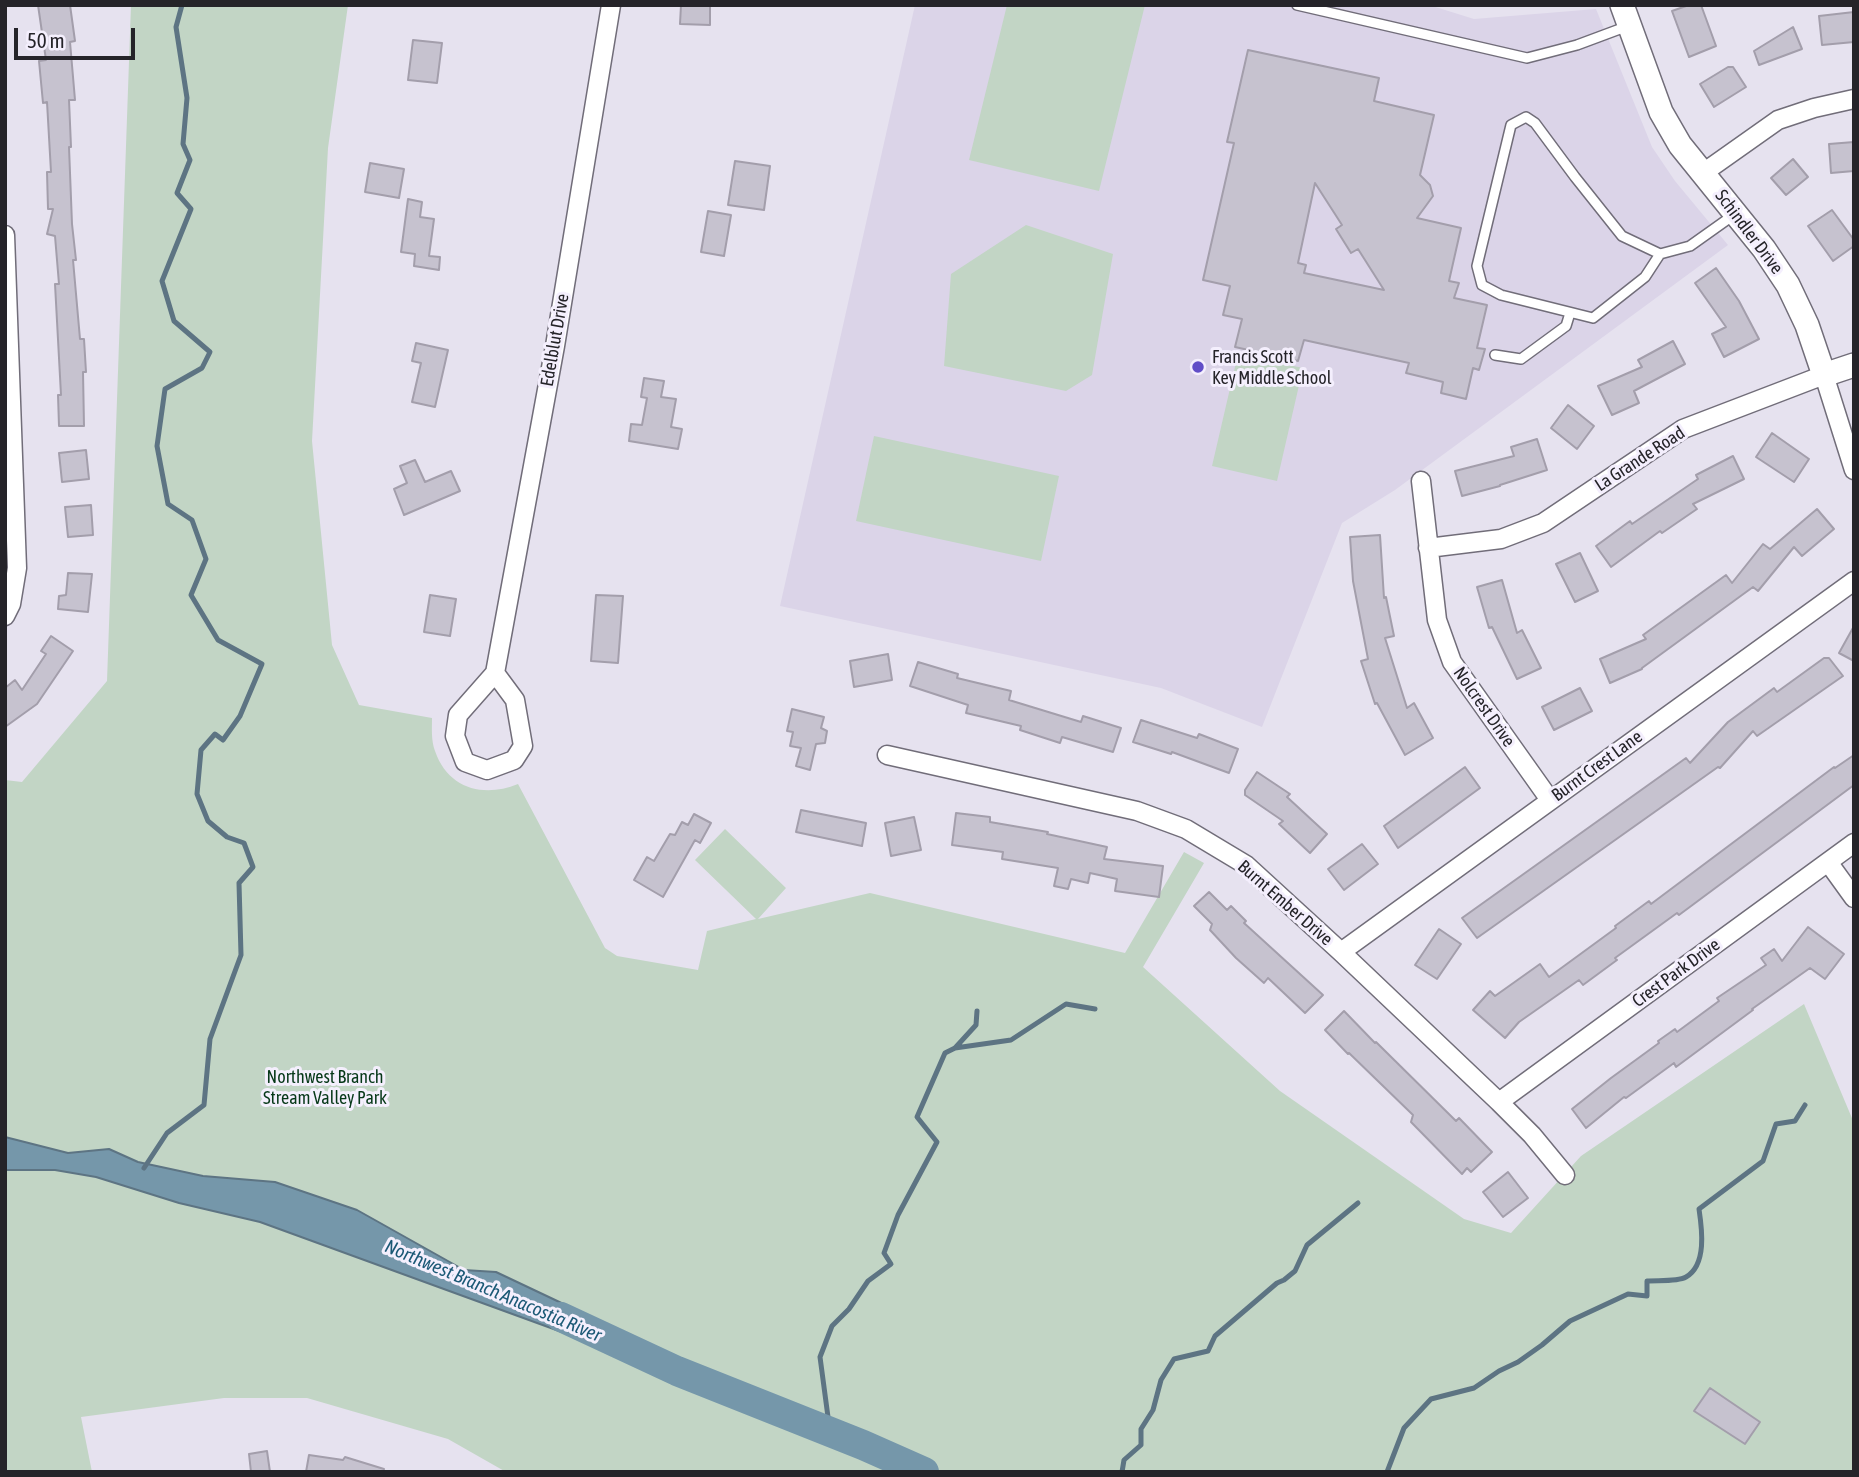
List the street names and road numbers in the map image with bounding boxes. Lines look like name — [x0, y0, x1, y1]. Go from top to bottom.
street label: Schindler Drive — [1710, 186, 1788, 278]
street label: Edelblut Drive — [536, 292, 574, 388]
street label: La Grande Road — [1591, 422, 1689, 496]
street label: Nolcrest Drive — [1449, 663, 1519, 751]
street label: Burnt Crest Lane — [1547, 726, 1647, 806]
street label: Burnt Ember Drive — [1233, 856, 1337, 950]
street label: Crest Park Drive — [1628, 934, 1724, 1012]

